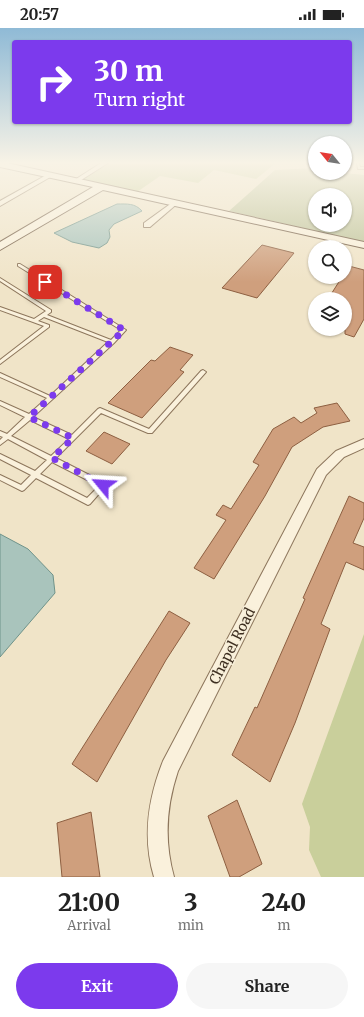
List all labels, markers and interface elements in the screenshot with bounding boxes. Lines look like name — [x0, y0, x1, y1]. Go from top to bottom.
text: 20:57 — [20, 5, 59, 24]
text: 30 m — [94, 53, 163, 89]
icon: right — [28, 56, 80, 108]
text: Turn right — [94, 88, 185, 111]
north arrow — [308, 136, 352, 180]
map controls — [308, 136, 352, 336]
button: sound — [308, 188, 352, 232]
button: search — [308, 240, 352, 284]
pin — [28, 265, 62, 299]
icon: arrive — [34, 271, 56, 293]
button: layers — [308, 292, 352, 336]
position arrow — [82, 464, 124, 506]
street label: Chapel Road — [205, 604, 259, 687]
text: 21:00 — [58, 887, 120, 918]
text: 3 — [184, 887, 198, 918]
text: 240 — [262, 887, 306, 918]
text: Arrival — [67, 917, 111, 934]
text: min — [178, 917, 204, 934]
text: m — [277, 917, 290, 934]
button: Exit — [16, 963, 178, 1009]
button: Share — [186, 963, 348, 1009]

